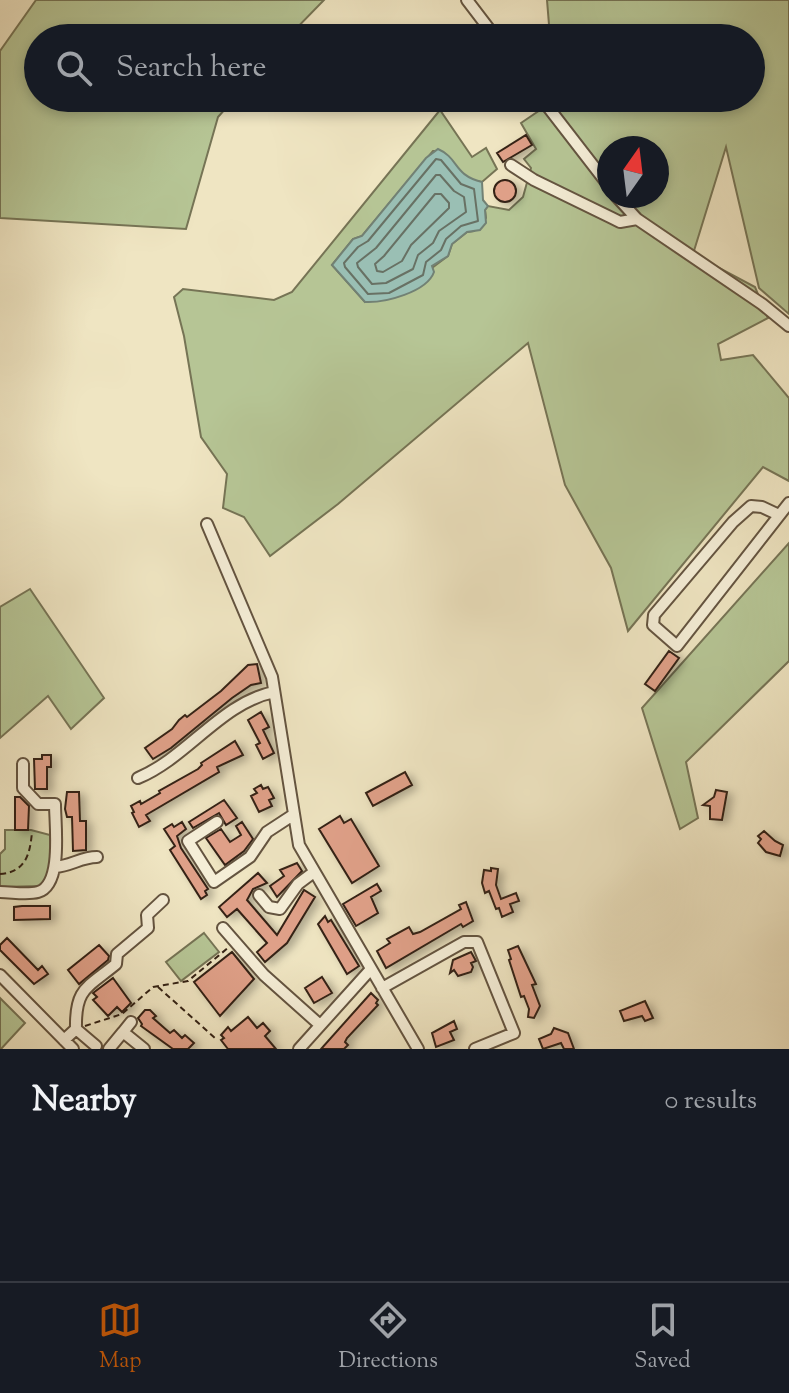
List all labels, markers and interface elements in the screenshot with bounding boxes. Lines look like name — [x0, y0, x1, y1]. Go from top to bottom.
search box — [24, 24, 765, 112]
icon: search — [52, 46, 96, 90]
text: Search here — [116, 47, 266, 90]
north arrow — [597, 136, 669, 208]
text: Nearby — [32, 1077, 137, 1126]
text: 0 results — [665, 1083, 757, 1120]
tab: Map — [98, 1298, 142, 1378]
tab: Directions — [339, 1298, 438, 1378]
tab: Saved — [634, 1298, 691, 1378]

